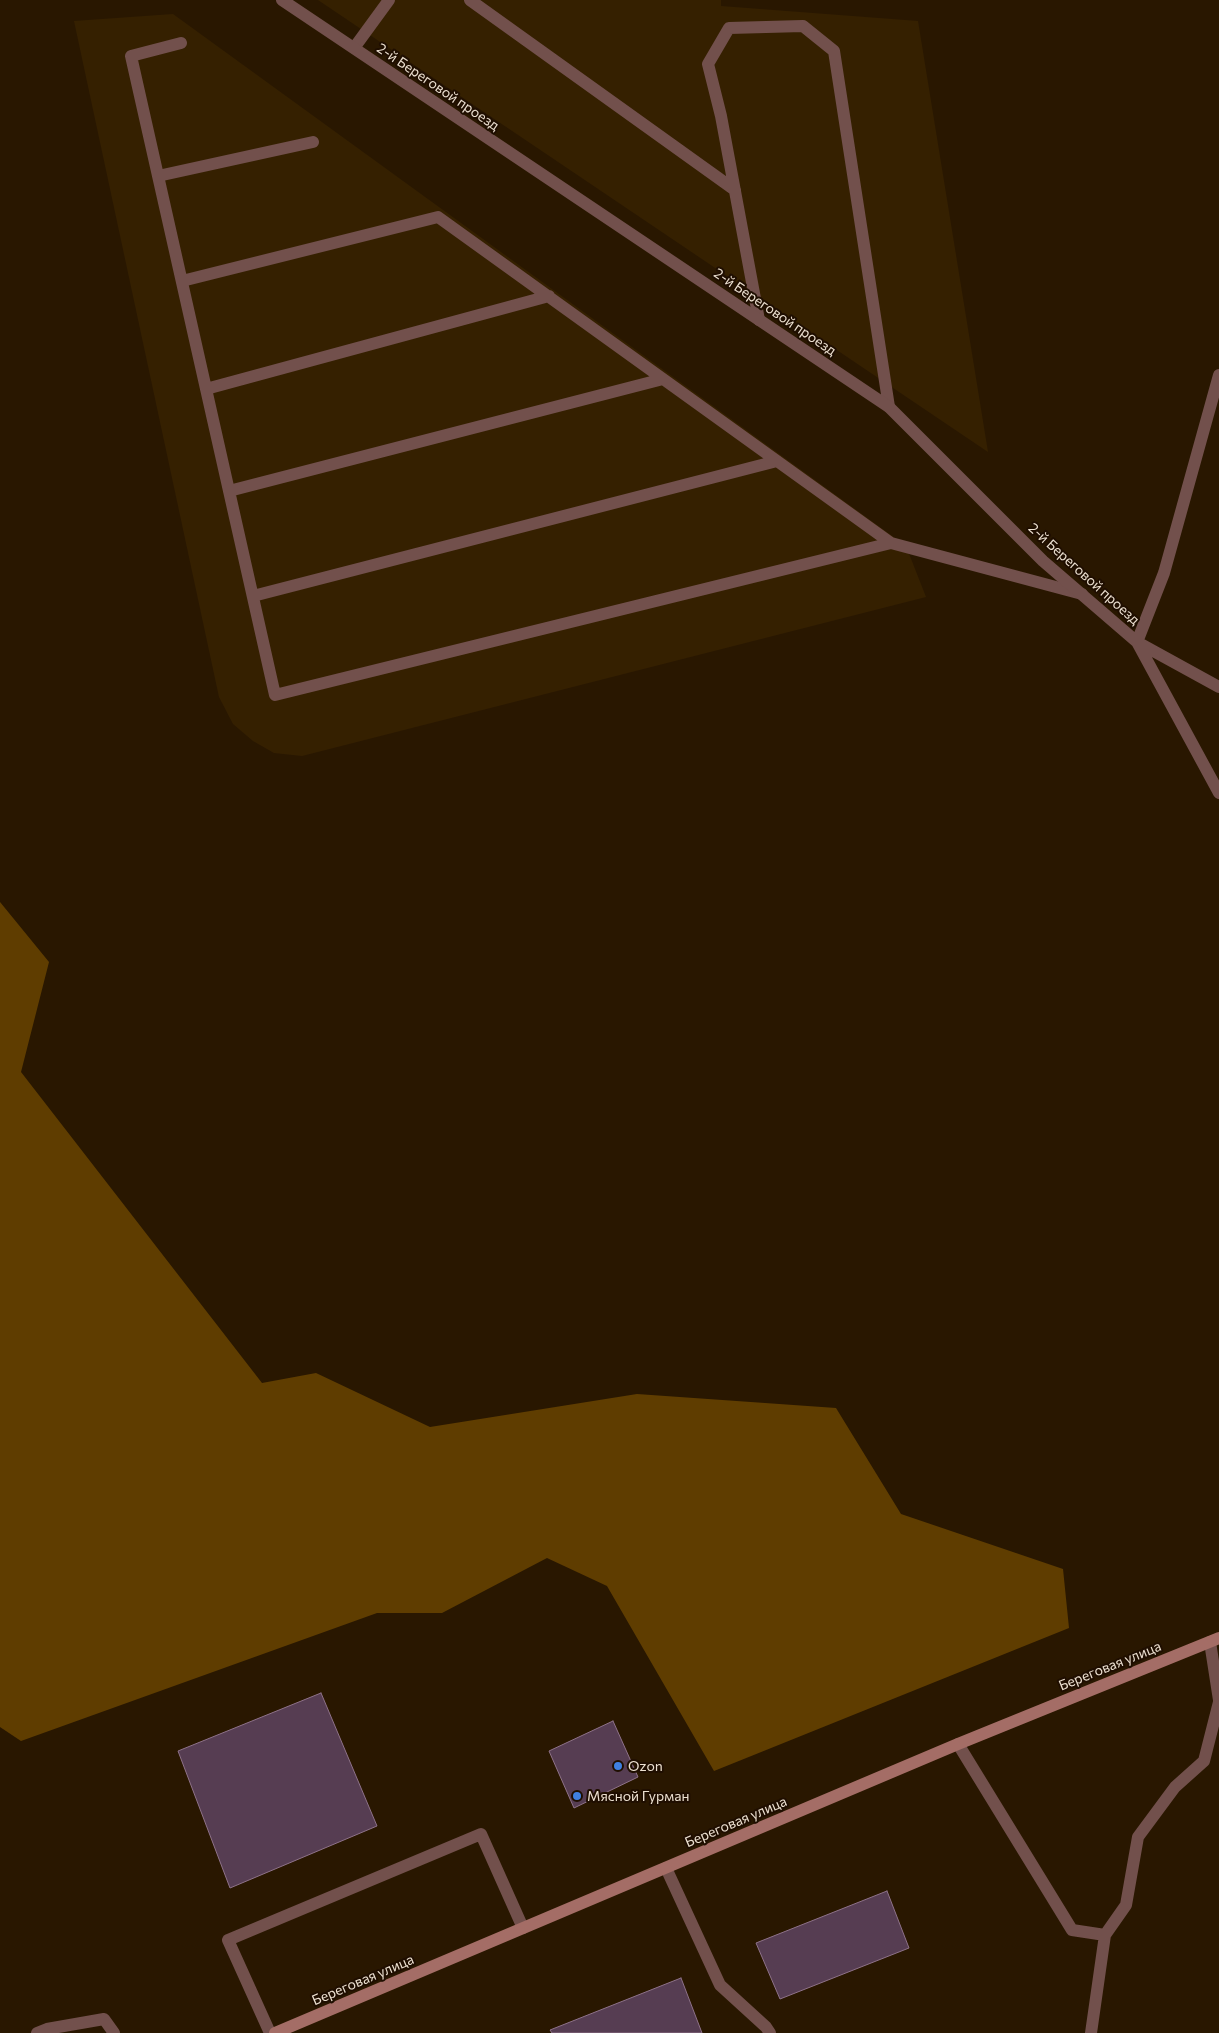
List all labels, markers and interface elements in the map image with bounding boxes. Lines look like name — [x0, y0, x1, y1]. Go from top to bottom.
street label: 2-й Береговой проезд — [374, 40, 502, 134]
street label: 2-й Береговой проезд — [711, 265, 839, 359]
street label: 2-й Береговой проезд — [1025, 520, 1143, 628]
street label: Береговая улица — [1056, 1638, 1164, 1694]
place label: Ozon — [628, 1758, 663, 1774]
marker: Ozon — [612, 1760, 624, 1772]
place label: Мясной Гурман — [587, 1788, 689, 1804]
marker: Мясной Гурман — [571, 1790, 583, 1802]
street label: Береговая улица — [682, 1793, 790, 1851]
street label: Береговая улица — [309, 1951, 417, 2009]

